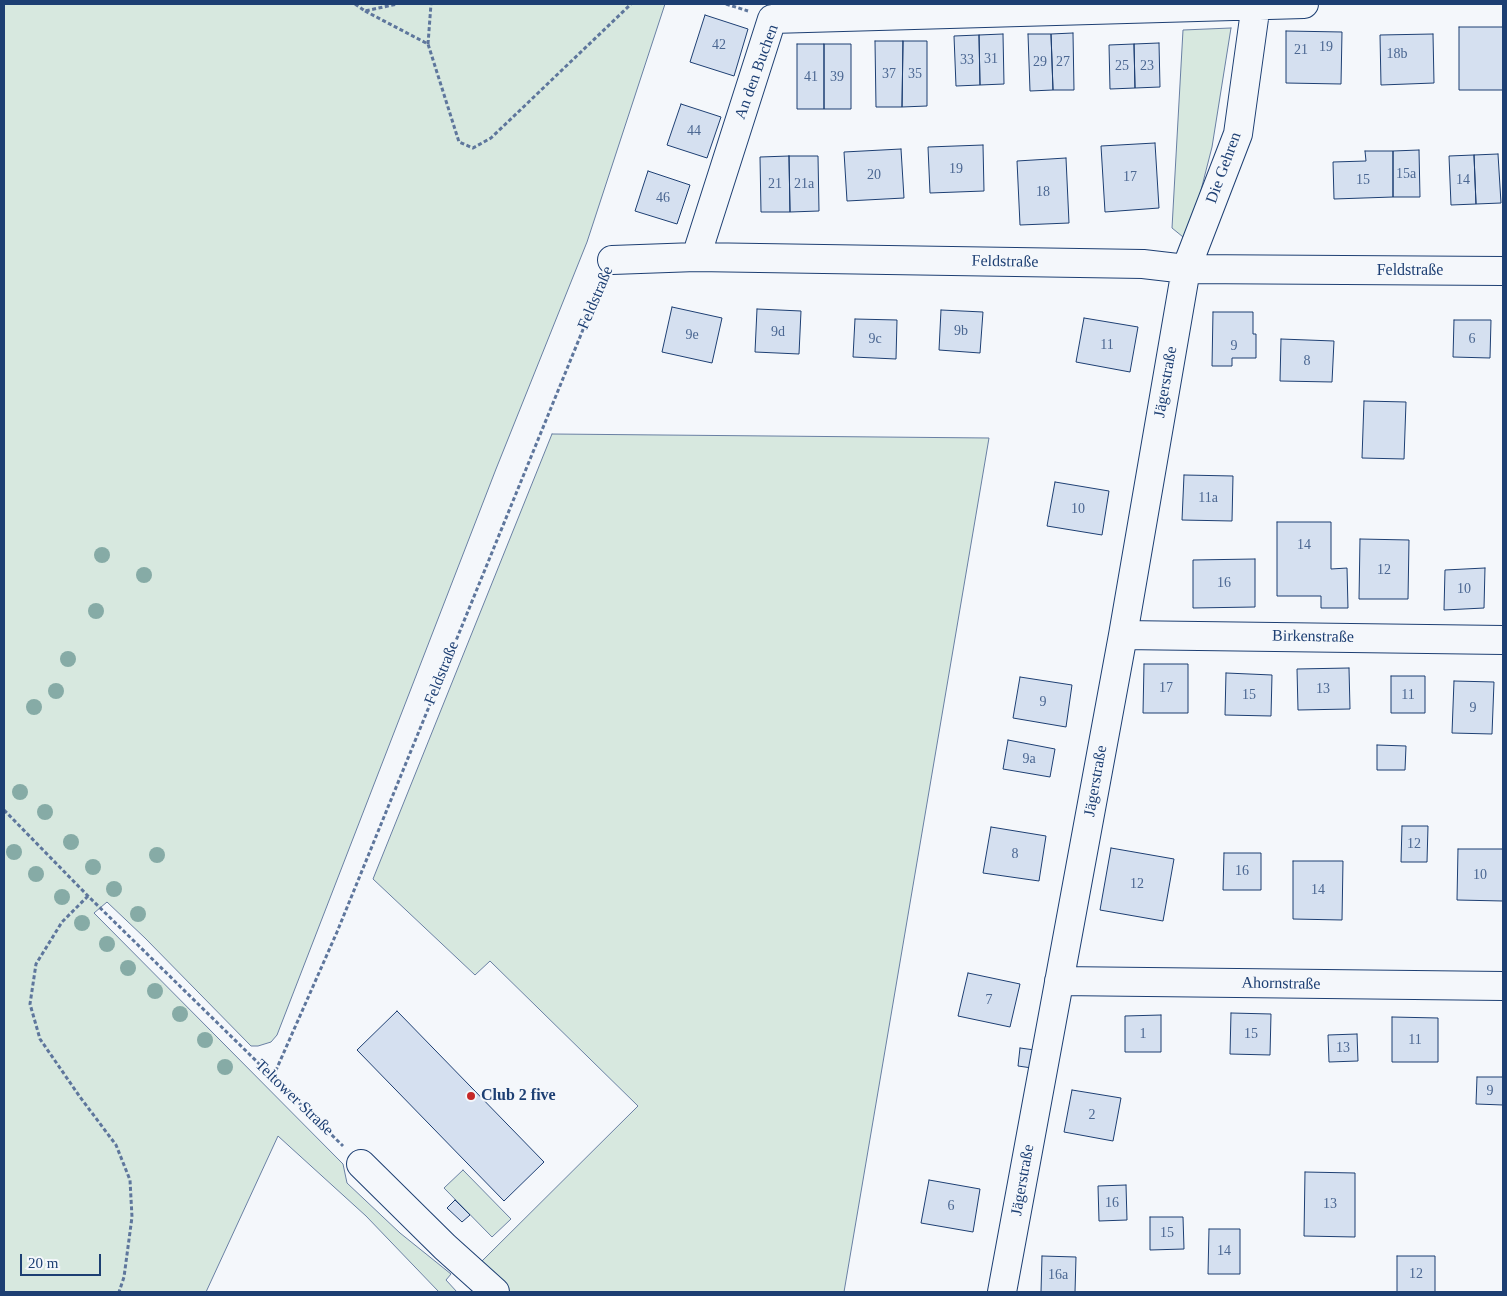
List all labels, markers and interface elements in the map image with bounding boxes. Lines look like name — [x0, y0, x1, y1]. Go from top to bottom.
street label: An den Buchen — [731, 22, 783, 122]
house number: 42 — [712, 37, 726, 53]
house number: 19 — [1319, 39, 1333, 55]
house number: 21 — [1294, 42, 1308, 58]
house number: 18b — [1386, 46, 1408, 62]
house number: 31 — [984, 51, 998, 67]
house number: 33 — [960, 52, 974, 68]
house number: 29 — [1033, 54, 1047, 70]
house number: 27 — [1056, 54, 1070, 70]
house number: 25 — [1115, 58, 1129, 74]
house number: 23 — [1140, 58, 1154, 74]
house number: 37 — [882, 66, 896, 82]
house number: 35 — [908, 66, 922, 82]
house number: 41 — [804, 69, 818, 85]
house number: 39 — [830, 69, 844, 85]
house number: 44 — [687, 123, 701, 139]
street label: Die Gehren — [1202, 130, 1246, 206]
house number: 19 — [949, 161, 963, 177]
house number: 15a — [1396, 166, 1416, 182]
house number: 20 — [867, 167, 881, 183]
house number: 17 — [1123, 169, 1137, 185]
house number: 15 — [1356, 172, 1370, 188]
house number: 14 — [1456, 172, 1470, 188]
house number: 21 — [768, 176, 782, 192]
house number: 21a — [794, 176, 814, 192]
house number: 18 — [1036, 184, 1050, 200]
house number: 46 — [656, 190, 670, 206]
street label: Feldstraße — [972, 252, 1038, 272]
street label: Feldstraße — [1377, 261, 1443, 281]
street label: Feldstraße — [574, 264, 618, 332]
house number: 9b — [954, 323, 968, 339]
house number: 9d — [771, 324, 785, 340]
house number: 9e — [685, 327, 699, 343]
house number: 9c — [868, 331, 882, 347]
house number: 6 — [1468, 331, 1475, 347]
house number: 11 — [1100, 337, 1114, 353]
house number: 9 — [1230, 338, 1238, 354]
street label: Jägerstraße — [1150, 345, 1182, 419]
house number: 8 — [1304, 353, 1310, 369]
house number: 11a — [1198, 490, 1218, 506]
house number: 10 — [1071, 501, 1085, 517]
house number: 14 — [1297, 537, 1311, 553]
house number: 12 — [1377, 562, 1391, 578]
house number: 16 — [1217, 575, 1231, 591]
house number: 10 — [1457, 581, 1471, 597]
street label: Birkenstraße — [1272, 627, 1354, 647]
street label: Feldstraße — [421, 639, 463, 707]
house number: 17 — [1159, 680, 1173, 696]
house number: 13 — [1316, 681, 1330, 697]
house number: 15 — [1242, 687, 1256, 703]
house number: 11 — [1401, 687, 1415, 703]
house number: 9 — [1040, 694, 1046, 710]
house number: 9 — [1470, 700, 1476, 716]
street label: Jägerstraße — [1080, 744, 1112, 818]
house number: 9a — [1022, 751, 1036, 767]
house number: 12 — [1407, 836, 1421, 852]
house number: 8 — [1012, 846, 1018, 862]
house number: 16 — [1235, 863, 1249, 879]
house number: 10 — [1473, 867, 1487, 883]
house number: 12 — [1130, 876, 1144, 892]
house number: 14 — [1311, 882, 1325, 898]
street label: Ahornstraße — [1241, 974, 1321, 994]
house number: 7 — [986, 992, 992, 1008]
house number: 1 — [1140, 1026, 1146, 1042]
house number: 15 — [1244, 1026, 1258, 1042]
house number: 11 — [1408, 1032, 1422, 1048]
house number: 13 — [1336, 1040, 1350, 1056]
street label: Teltower Straße — [251, 1056, 337, 1140]
house number: 9 — [1486, 1083, 1494, 1099]
place label: Club 2 five — [481, 1086, 556, 1106]
marker: Club 2 five — [465, 1090, 477, 1102]
house number: 2 — [1088, 1107, 1096, 1123]
street label: Jägerstraße — [1007, 1143, 1039, 1217]
house number: 16 — [1105, 1195, 1119, 1211]
house number: 13 — [1323, 1196, 1337, 1212]
house number: 6 — [948, 1198, 954, 1214]
house number: 15 — [1160, 1225, 1174, 1241]
house number: 14 — [1217, 1243, 1231, 1259]
scale bar — [22, 1244, 104, 1276]
text: 20 m — [28, 1255, 58, 1271]
house number: 12 — [1409, 1266, 1423, 1282]
house number: 16a — [1048, 1267, 1068, 1283]

